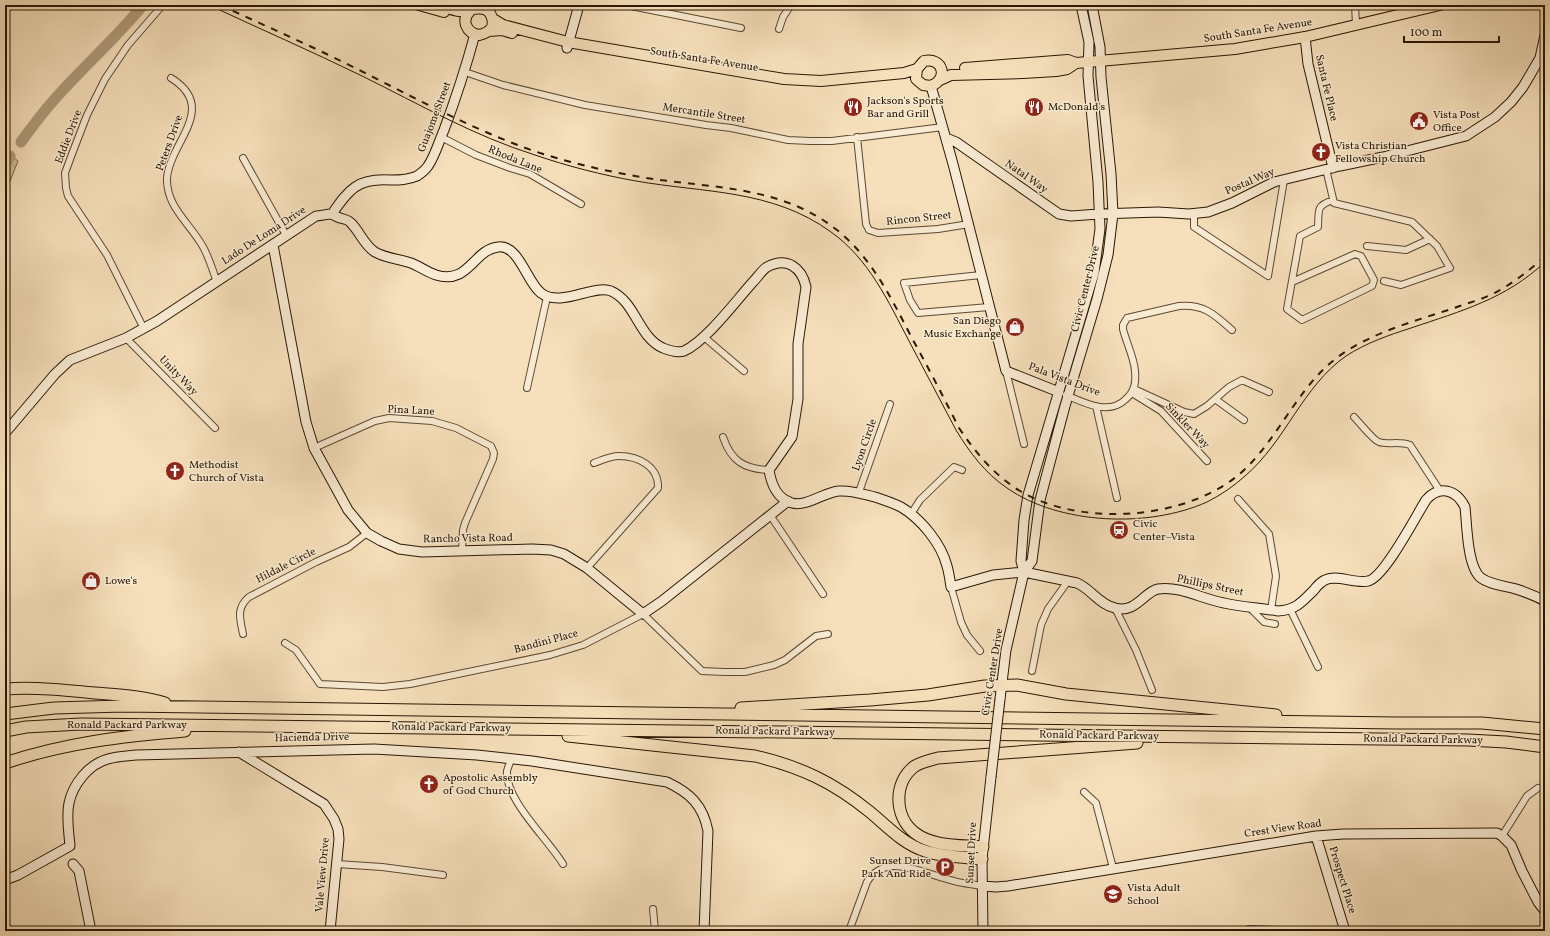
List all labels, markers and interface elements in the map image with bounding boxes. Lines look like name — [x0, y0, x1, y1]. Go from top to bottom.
street label: South Santa Fe Avenue — [1203, 15, 1313, 47]
scale bar — [1404, 18, 1499, 44]
text: 100 m — [1410, 25, 1443, 41]
street label: South Santa Fe Avenue — [649, 44, 759, 76]
street label: Santa Fe Place — [1311, 53, 1341, 123]
street label: Guajome Street — [415, 79, 455, 155]
place label: Jackson's Sports Bar and Grill — [867, 94, 944, 122]
restaurant icon: Jackson's Sports Bar and Grill — [842, 96, 864, 118]
restaurant icon: McDonald's — [1023, 96, 1045, 118]
street label: Mercantile Street — [662, 100, 747, 128]
place label: McDonald's — [1048, 100, 1106, 115]
street label: Eddie Drive — [52, 108, 86, 166]
place label: Vista Post Office — [1433, 108, 1480, 136]
public building icon: Vista Post Office — [1408, 110, 1430, 132]
street label: Peters Drive — [153, 113, 187, 173]
place label: Vista Christian Fellowship Church — [1335, 139, 1426, 167]
church icon: Vista Christian Fellowship Church — [1310, 141, 1332, 163]
street label: Rhoda Lane — [486, 142, 544, 178]
street label: Natal Way — [1001, 157, 1051, 197]
street label: Postal Way — [1223, 165, 1277, 199]
street label: Lado De Loma Drive — [219, 203, 309, 269]
street label: Rincon Street — [886, 208, 953, 230]
street label: Civic Center Drive — [1068, 244, 1104, 334]
place label: San Diego Music Exchange — [923, 314, 1001, 342]
shop icon: San Diego Music Exchange — [1004, 316, 1026, 338]
street label: Unity Way — [155, 353, 201, 399]
street label: Pala Vista Drive — [1026, 359, 1102, 401]
street label: Sinkler Way — [1161, 400, 1213, 452]
street label: Pina Lane — [387, 402, 435, 420]
street label: Lyon Circle — [849, 417, 881, 473]
place label: Methodist Church of Vista — [189, 458, 264, 486]
church icon: Methodist Church of Vista — [164, 460, 186, 482]
place label: Civic Center–Vista — [1133, 517, 1195, 545]
station icon: Civic Center–Vista — [1108, 519, 1130, 541]
street label: Rancho Vista Road — [423, 531, 513, 547]
street label: Hildale Circle — [253, 544, 319, 588]
shop icon: Lowe's — [80, 570, 102, 592]
street label: Phillips Street — [1175, 572, 1245, 600]
place label: Lowe's — [105, 574, 137, 589]
street label: Bandini Place — [512, 626, 580, 658]
street label: Civic Center Drive — [979, 627, 1007, 717]
street label: Ronald Packard Parkway — [67, 718, 187, 733]
street label: Ronald Packard Parkway — [391, 719, 511, 737]
street label: Ronald Packard Parkway — [715, 723, 835, 741]
street label: Ronald Packard Parkway — [1039, 727, 1159, 745]
street label: Hacienda Drive — [275, 730, 349, 746]
street label: Ronald Packard Parkway — [1363, 731, 1483, 749]
place label: Apostolic Assembly of God Church — [443, 771, 538, 799]
church icon: Apostolic Assembly of God Church — [418, 773, 440, 795]
street label: Crest View Road — [1243, 816, 1323, 842]
street label: Sunset Drive — [963, 822, 981, 884]
street label: Vale View Drive — [312, 837, 334, 913]
street label: Prospect Place — [1325, 845, 1359, 915]
place label: Sunset Drive Park And Ride — [861, 854, 931, 882]
parking icon: Sunset Drive Park And Ride — [934, 856, 956, 878]
place label: Vista Adult School — [1127, 881, 1181, 909]
school or university icon: Vista Adult School — [1102, 883, 1124, 905]

